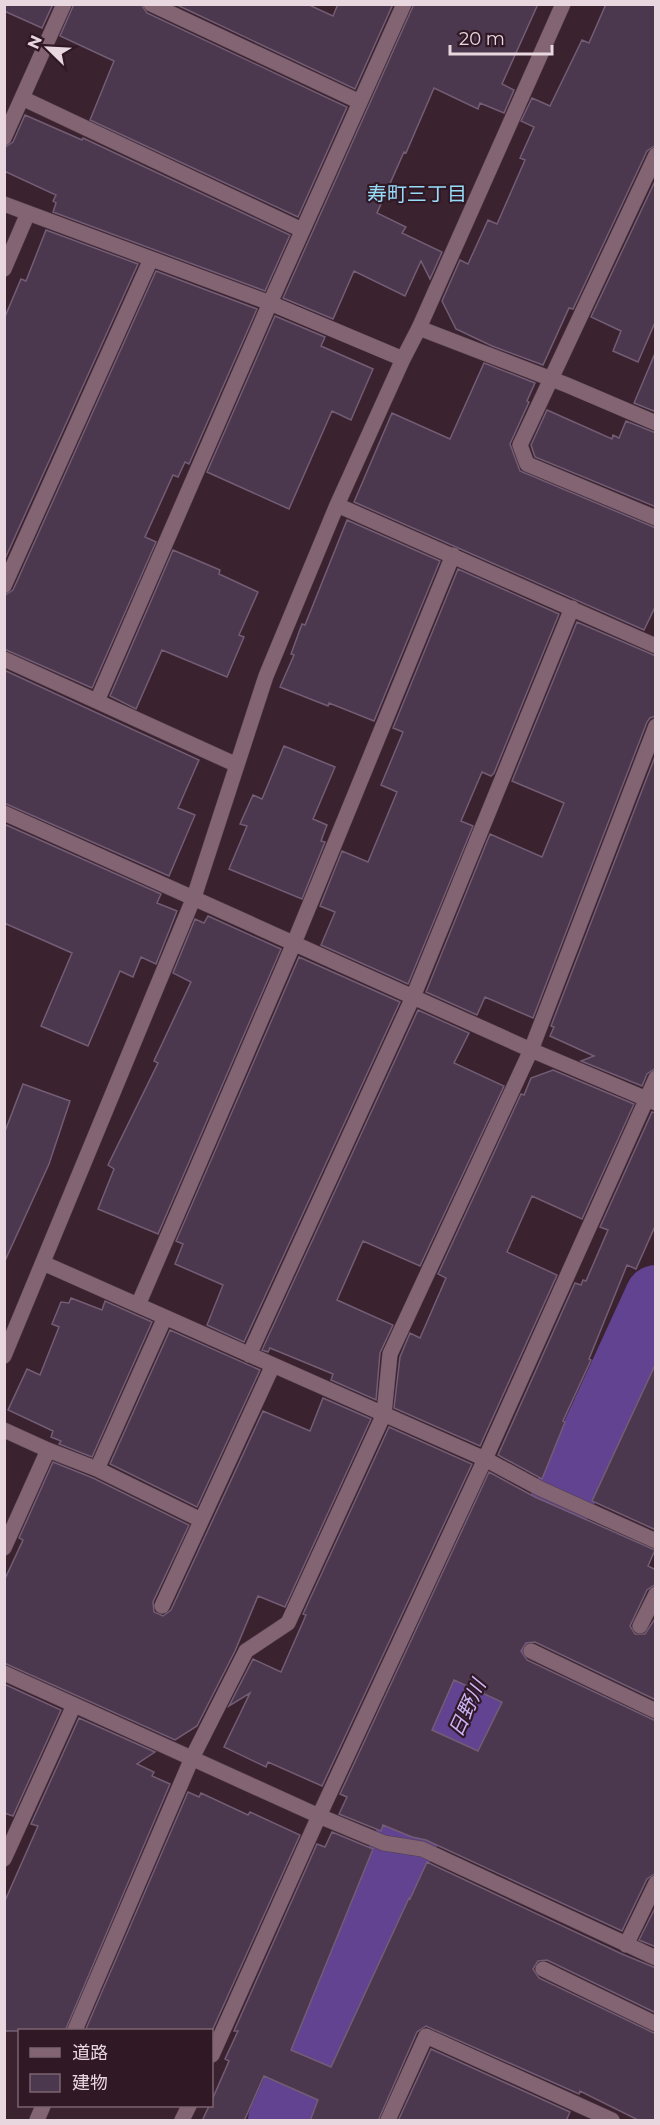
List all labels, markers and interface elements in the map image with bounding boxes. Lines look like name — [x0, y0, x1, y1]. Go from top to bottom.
north arrow — [18, 18, 78, 78]
scale bar — [450, 18, 552, 56]
text: 20 m — [459, 28, 505, 50]
text: N — [23, 32, 46, 52]
district label: 寿町三丁目 — [367, 182, 467, 206]
water label: 日野川 — [443, 1674, 491, 1740]
legend — [18, 2029, 213, 2107]
text: 道路 — [72, 2042, 108, 2064]
text: 建物 — [72, 2072, 108, 2094]

